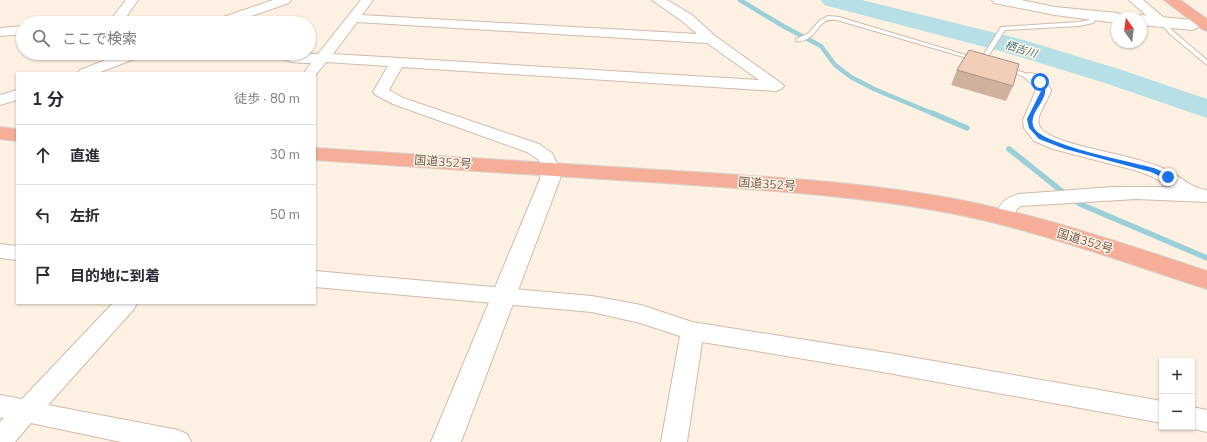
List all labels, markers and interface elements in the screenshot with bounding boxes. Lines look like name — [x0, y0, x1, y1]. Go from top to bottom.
north arrow — [1111, 12, 1147, 48]
search box — [16, 16, 316, 60]
icon: search — [30, 27, 52, 49]
text: ここで検索 — [62, 29, 137, 49]
water label: 栖吉川 — [1003, 37, 1040, 62]
route start — [1031, 73, 1049, 91]
text: 1 分 — [32, 88, 64, 111]
text: 徒歩 · 80 m — [234, 90, 300, 108]
icon: ahead — [32, 144, 54, 166]
text: 直進 — [70, 146, 100, 166]
text: 30 m — [270, 146, 300, 164]
street label: 国道352号 — [414, 152, 472, 172]
route end — [1159, 168, 1177, 186]
street label: 国道352号 — [738, 174, 796, 194]
icon: left — [32, 204, 54, 226]
text: 左折 — [70, 206, 100, 226]
text: 50 m — [270, 206, 300, 224]
street label: 国道352号 — [1055, 225, 1115, 257]
icon: arrive — [32, 264, 54, 286]
text: 目的地に到着 — [70, 266, 160, 286]
map controls — [1159, 358, 1195, 430]
button: + — [1159, 358, 1195, 394]
button: − — [1159, 394, 1195, 430]

